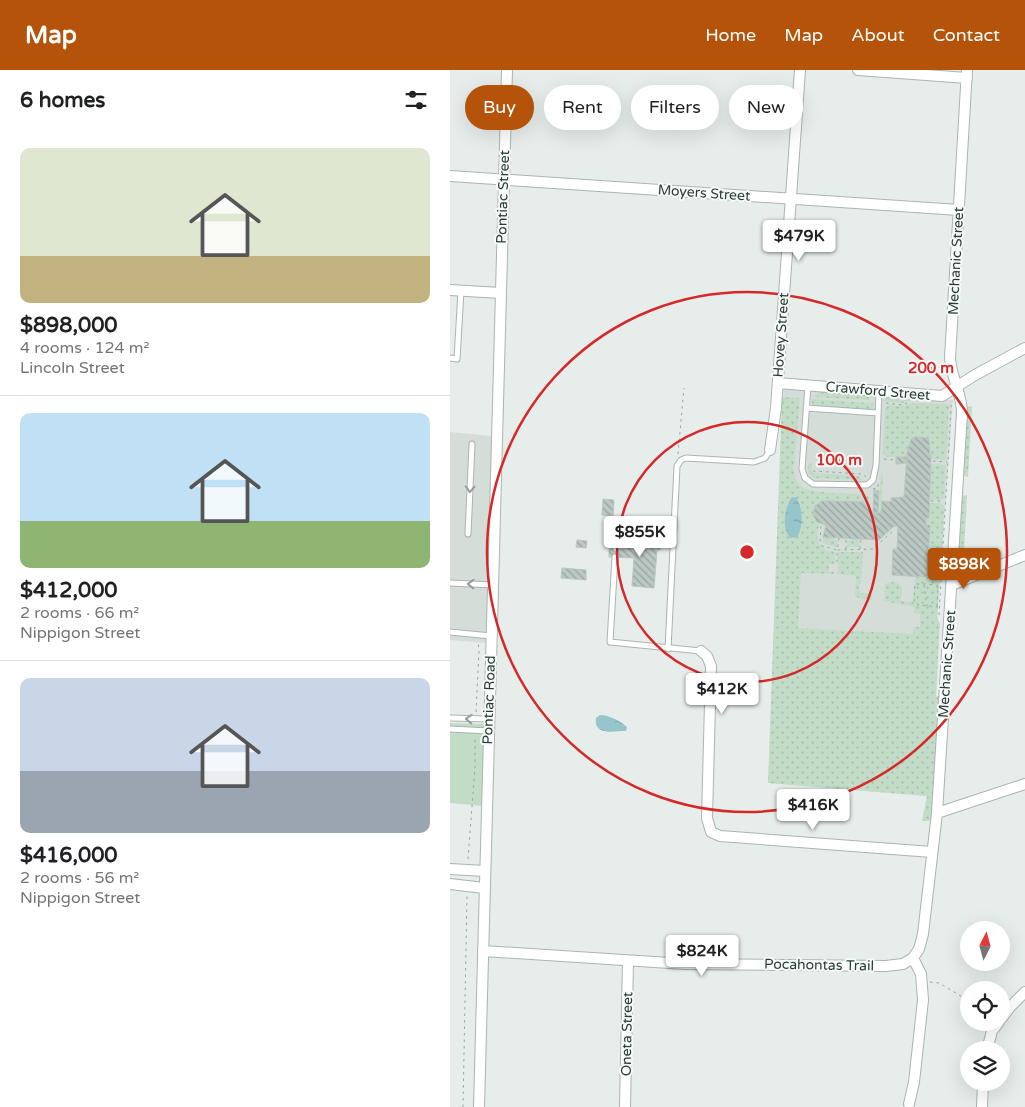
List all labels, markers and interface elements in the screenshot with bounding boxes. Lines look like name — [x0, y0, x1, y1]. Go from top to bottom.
text: Map — [25, 21, 77, 50]
text: Home — [705, 24, 756, 46]
text: Map — [784, 24, 823, 46]
text: About — [851, 24, 905, 46]
text: Contact — [933, 24, 1000, 46]
chip: Buy — [465, 85, 534, 130]
chip: Rent — [544, 85, 621, 130]
chip: Filters — [631, 85, 719, 130]
chip: New — [729, 85, 803, 130]
icon: filters — [402, 86, 430, 114]
text: 6 homes — [20, 88, 105, 113]
street label: Pontiac Street — [493, 149, 513, 244]
icon: home — [180, 180, 270, 270]
street label: Moyers Street — [657, 181, 752, 205]
street label: Mechanic Street — [945, 206, 967, 315]
pin: $479K — [764, 220, 834, 262]
text: $479K — [774, 226, 824, 246]
street label: Hovey Street — [770, 291, 792, 378]
text: $898,000 — [20, 313, 118, 338]
text: 4 rooms · 124 m² — [20, 338, 149, 358]
text: Lincoln Street — [20, 358, 125, 378]
text: 200 m — [908, 359, 954, 377]
street label: Crawford Street — [825, 378, 932, 404]
icon: home — [180, 446, 270, 536]
text: 100 m — [816, 451, 862, 469]
one-way arrow — [465, 486, 476, 494]
pin: $855K — [605, 516, 675, 558]
text: $855K — [615, 522, 665, 542]
centre of rings — [738, 543, 756, 561]
pin: $898K — [929, 548, 999, 590]
text: $898K — [939, 554, 989, 574]
text: $412,000 — [20, 578, 118, 603]
one-way arrow — [467, 579, 475, 589]
text: 2 rooms · 66 m² — [20, 603, 139, 623]
street label: Mechanic Street — [935, 609, 959, 719]
text: Nippigon Street — [20, 623, 140, 643]
street label: Pontiac Road — [479, 655, 499, 745]
pin: $412K — [687, 672, 757, 715]
text: $412K — [697, 679, 747, 699]
icon: home — [180, 711, 270, 801]
one-way arrow — [465, 713, 473, 724]
pin: $416K — [778, 788, 848, 831]
text: $416K — [788, 795, 838, 815]
text: $416,000 — [20, 843, 118, 868]
text: 2 rooms · 56 m² — [20, 868, 139, 888]
text: Nippigon Street — [20, 888, 140, 908]
north arrow — [960, 921, 1010, 971]
map controls — [960, 921, 1010, 1091]
pin: $824K — [667, 934, 737, 977]
text: $824K — [677, 941, 727, 961]
street label: Pocahontas Trail — [764, 956, 874, 974]
button: locate — [960, 981, 1010, 1031]
street label: Oneta Street — [618, 991, 636, 1076]
button: layers — [960, 1041, 1010, 1091]

